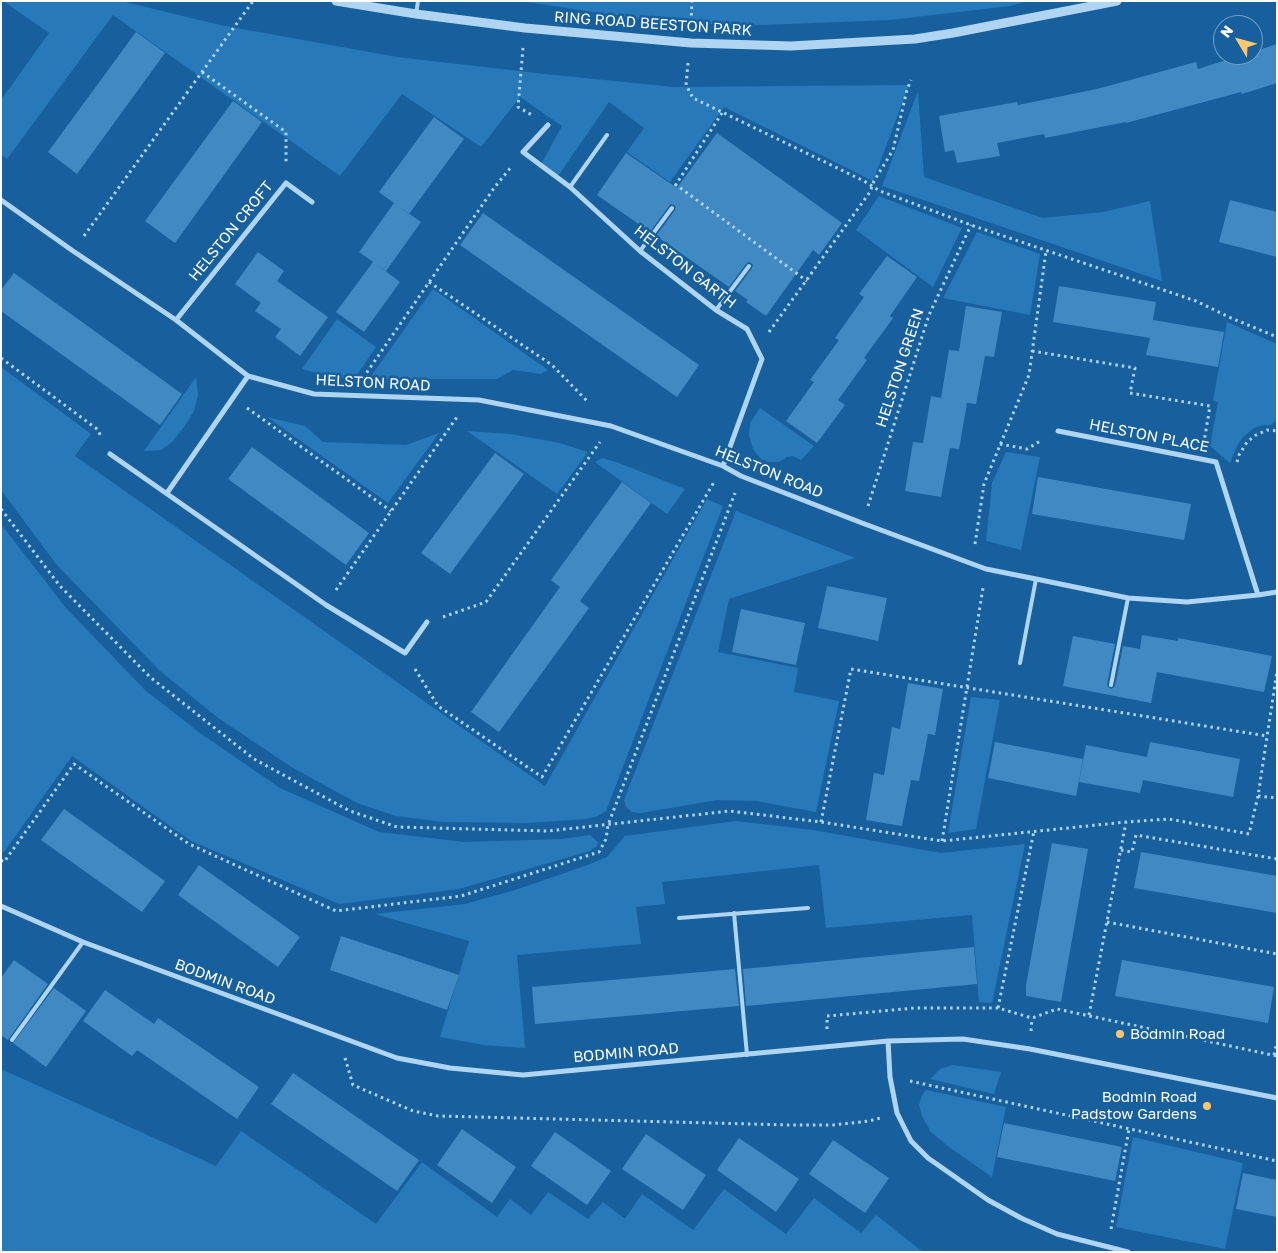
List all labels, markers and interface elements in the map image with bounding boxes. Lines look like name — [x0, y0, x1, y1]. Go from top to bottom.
street label: RING ROAD BEESTON PARK — [554, 8, 752, 40]
north arrow — [1213, 15, 1263, 65]
text: N — [1216, 22, 1236, 41]
street label: HELSTON CROFT — [185, 177, 277, 285]
street label: HELSTON GARTH — [630, 222, 740, 312]
street label: HELSTON GREEN — [872, 306, 928, 430]
street label: HELSTON ROAD — [315, 371, 431, 395]
street label: HELSTON PLACE — [1088, 416, 1210, 456]
street label: HELSTON ROAD — [712, 442, 826, 502]
street label: BODMIN ROAD — [172, 955, 278, 1009]
place label: Bodmin Road — [1130, 1025, 1225, 1043]
marker: Bodmin Road — [1114, 1028, 1126, 1040]
street label: BODMIN ROAD — [572, 1039, 680, 1067]
place label: Bodmin Road Padstow Gardens — [1071, 1088, 1197, 1123]
marker: Bodmin Road Padstow Gardens — [1201, 1100, 1213, 1112]

